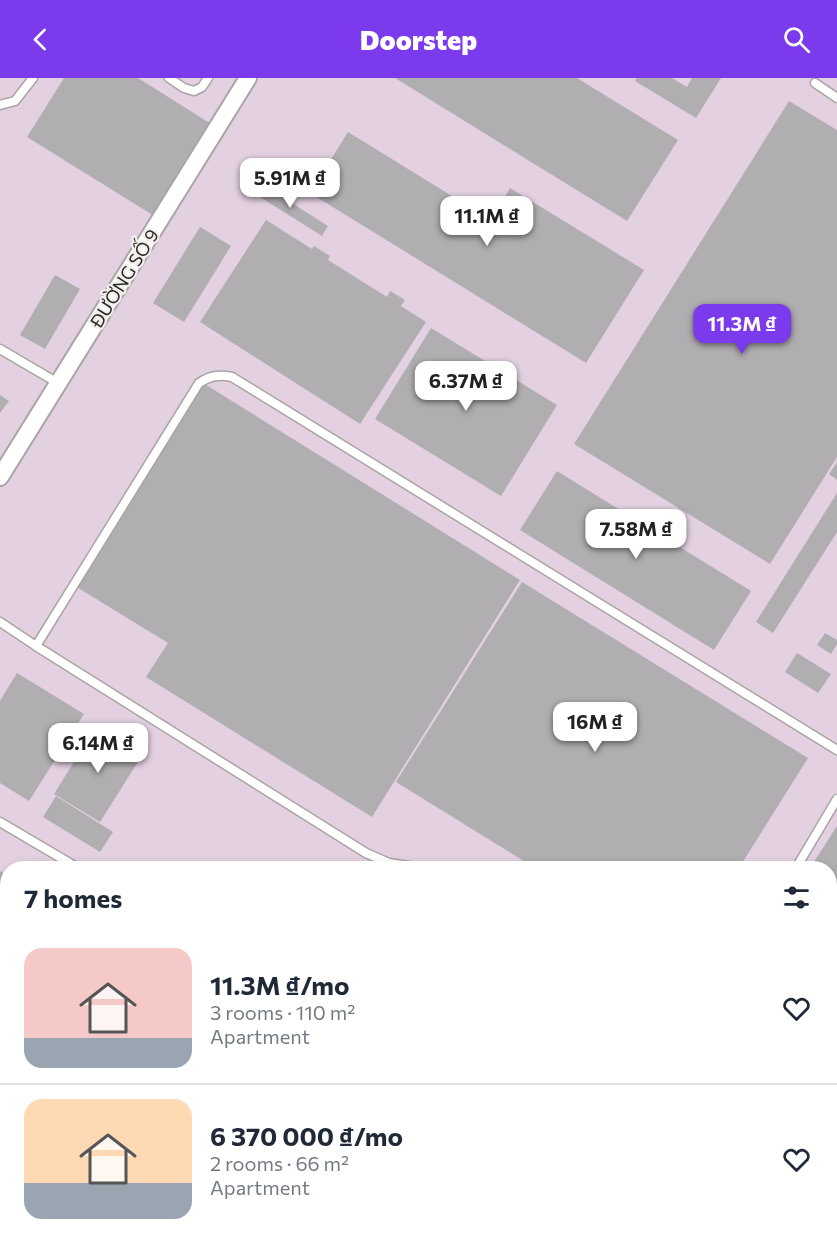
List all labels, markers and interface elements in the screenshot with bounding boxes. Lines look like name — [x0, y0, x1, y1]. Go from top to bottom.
icon: back — [24, 23, 57, 56]
text: Doorstep — [360, 23, 477, 56]
icon: search — [780, 23, 813, 56]
pin: 5.91M ₫ — [235, 158, 345, 209]
text: 5.91M ₫ — [254, 165, 326, 189]
pin: 11.1M ₫ — [432, 196, 542, 247]
text: 11.1M ₫ — [454, 203, 520, 227]
street label: ĐƯỜNG SỐ 9 — [83, 224, 163, 332]
pin: 11.3M ₫ — [687, 304, 797, 355]
text: 11.3M ₫ — [707, 311, 777, 335]
pin: 6.37M ₫ — [411, 361, 521, 412]
text: 6.37M ₫ — [429, 368, 503, 392]
pin: 7.58M ₫ — [581, 509, 691, 560]
text: 7.58M ₫ — [599, 516, 673, 540]
pin: 16M ₫ — [553, 702, 637, 753]
text: 16M ₫ — [567, 709, 623, 733]
pin: 6.14M ₫ — [43, 723, 153, 774]
text: 6.14M ₫ — [62, 730, 134, 754]
icon: filters — [780, 881, 813, 914]
text: 7 homes — [24, 882, 122, 913]
text: 11.3M ₫/mo — [210, 969, 350, 1000]
icon: home — [72, 972, 144, 1044]
icon: heart — [780, 992, 813, 1025]
text: 3 rooms · 110 m² — [210, 1000, 355, 1024]
text: Apartment — [210, 1024, 310, 1048]
text: 6 370 000 ₫/mo — [210, 1120, 403, 1151]
icon: home — [72, 1123, 144, 1195]
icon: heart — [780, 1143, 813, 1176]
text: 2 rooms · 66 m² — [210, 1151, 349, 1175]
text: Apartment — [210, 1175, 310, 1199]

